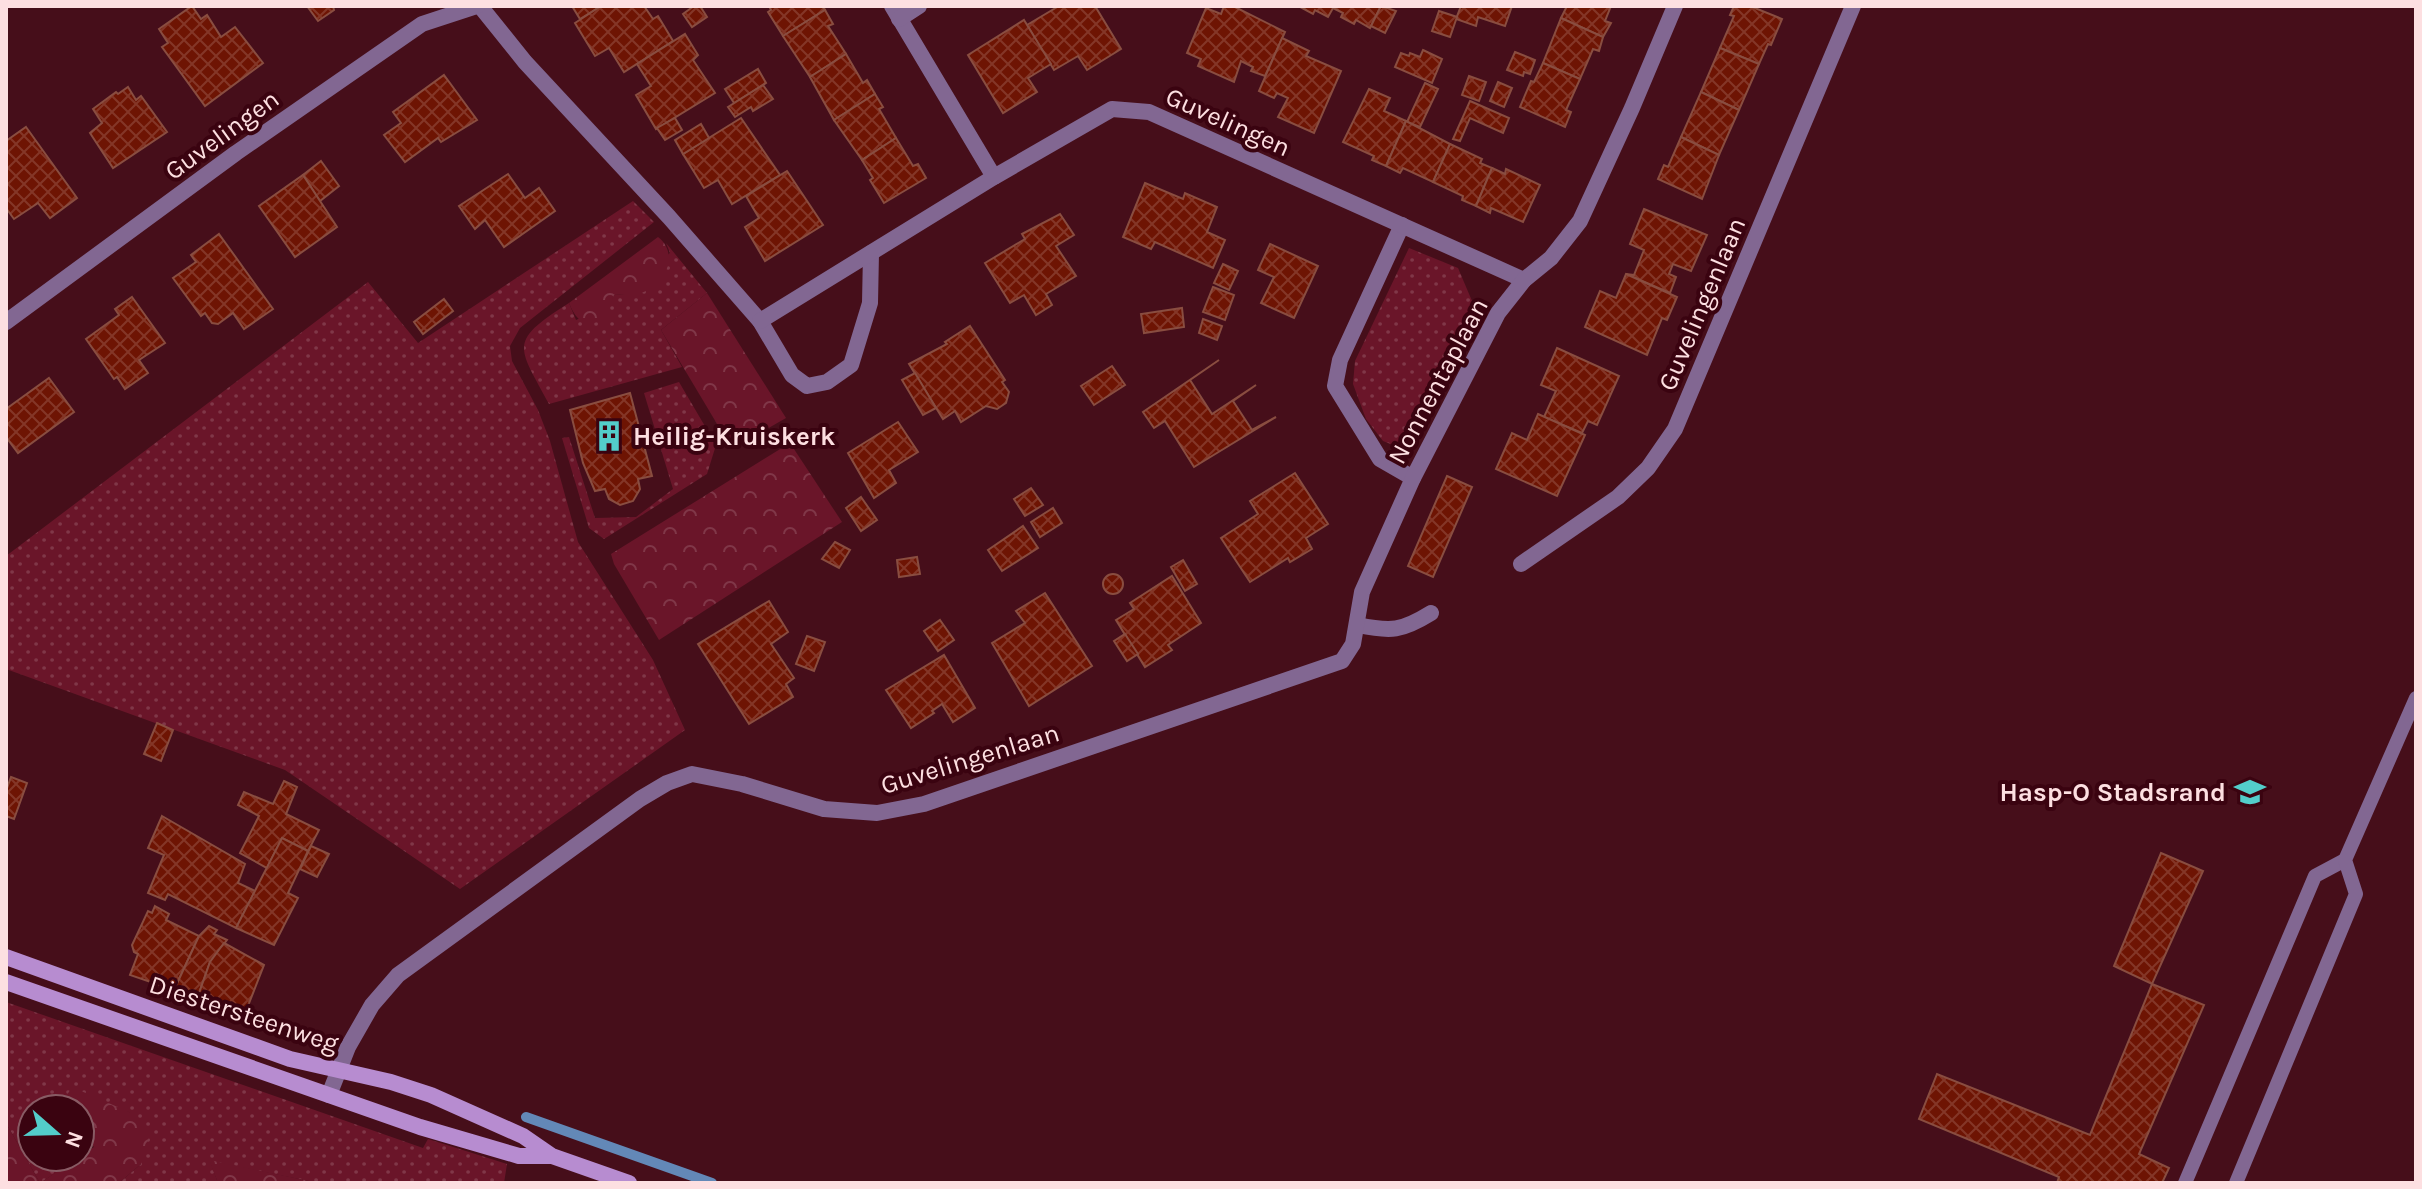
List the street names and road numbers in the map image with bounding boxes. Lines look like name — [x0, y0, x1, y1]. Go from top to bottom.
street label: Guvelingen — [1161, 81, 1295, 163]
street label: Guvelingen — [159, 83, 285, 187]
street label: Guvelingenlaan — [1652, 213, 1752, 395]
street label: Nonnentaplaan — [1381, 293, 1495, 469]
street label: Guvelingenlaan — [877, 717, 1063, 801]
street label: Diestersteenweg — [145, 969, 343, 1059]

